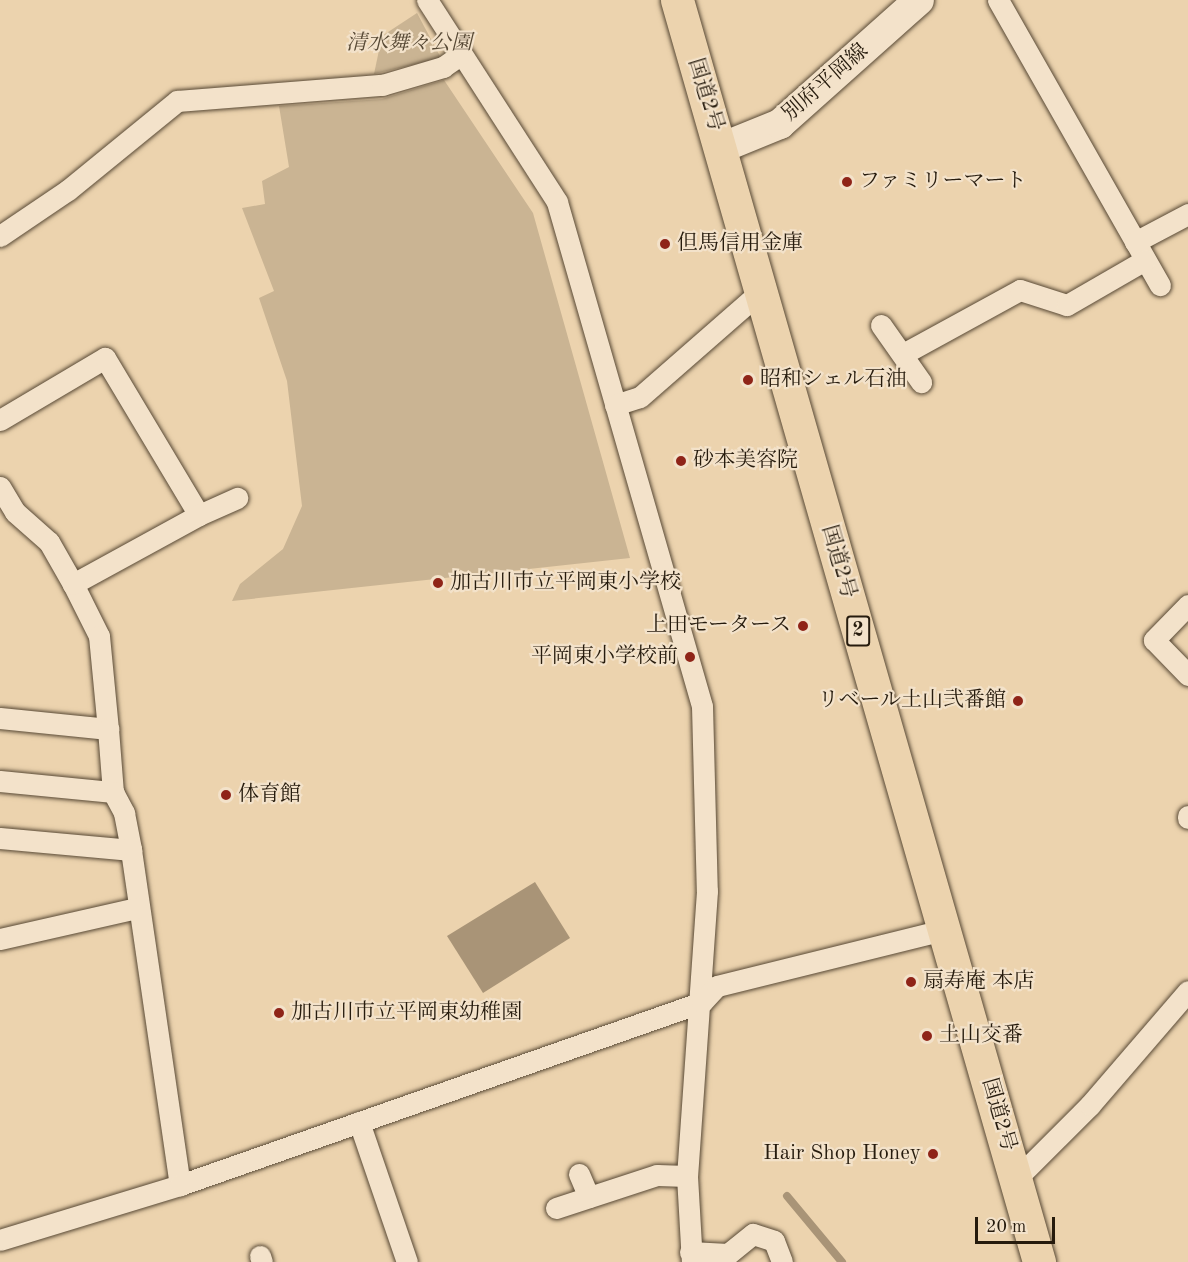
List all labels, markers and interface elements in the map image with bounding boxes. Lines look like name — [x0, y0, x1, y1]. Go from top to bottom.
park label: 清水舞々公園 — [346, 31, 472, 57]
street label: 別府平岡線 — [778, 39, 874, 127]
street label: 国道2号 — [682, 55, 728, 135]
place label: ファミリーマート — [859, 169, 1027, 195]
marker: ファミリーマート — [840, 175, 854, 189]
place label: 但馬信用金庫 — [677, 231, 803, 257]
marker: 但馬信用金庫 — [658, 237, 672, 251]
place label: 昭和シェル石油 — [760, 367, 907, 393]
marker: 昭和シェル石油 — [741, 373, 755, 387]
place label: 砂本美容院 — [693, 448, 798, 474]
marker: 砂本美容院 — [674, 454, 688, 468]
street label: 国道2号 — [816, 522, 860, 602]
place label: 加古川市立平岡東小学校 — [450, 570, 681, 596]
marker: 加古川市立平岡東小学校 — [431, 576, 445, 590]
place label: 上田モータース — [645, 613, 791, 639]
road number: 2 — [846, 614, 870, 648]
marker: 上田モータース — [796, 619, 810, 633]
place label: 平岡東小学校前 — [531, 644, 678, 670]
marker: 平岡東小学校前 — [683, 650, 697, 664]
place label: リベール土山弐番館 — [817, 688, 1006, 714]
marker: リベール土山弐番館 — [1011, 694, 1025, 708]
place label: 体育館 — [238, 782, 301, 808]
marker: 体育館 — [219, 788, 233, 802]
place label: 扇寿庵 本店 — [923, 969, 1034, 995]
marker: 扇寿庵 本店 — [904, 975, 918, 989]
place label: 加古川市立平岡東幼稚園 — [291, 1000, 522, 1026]
marker: 加古川市立平岡東幼稚園 — [272, 1006, 286, 1020]
place label: 土山交番 — [939, 1023, 1023, 1049]
marker: 土山交番 — [920, 1029, 934, 1043]
street label: 国道2号 — [976, 1075, 1020, 1155]
place label: Hair Shop Honey — [763, 1141, 921, 1167]
marker: Hair Shop Honey — [926, 1147, 940, 1161]
scale bar — [978, 1205, 1058, 1243]
text: 20 m — [986, 1218, 1026, 1236]

